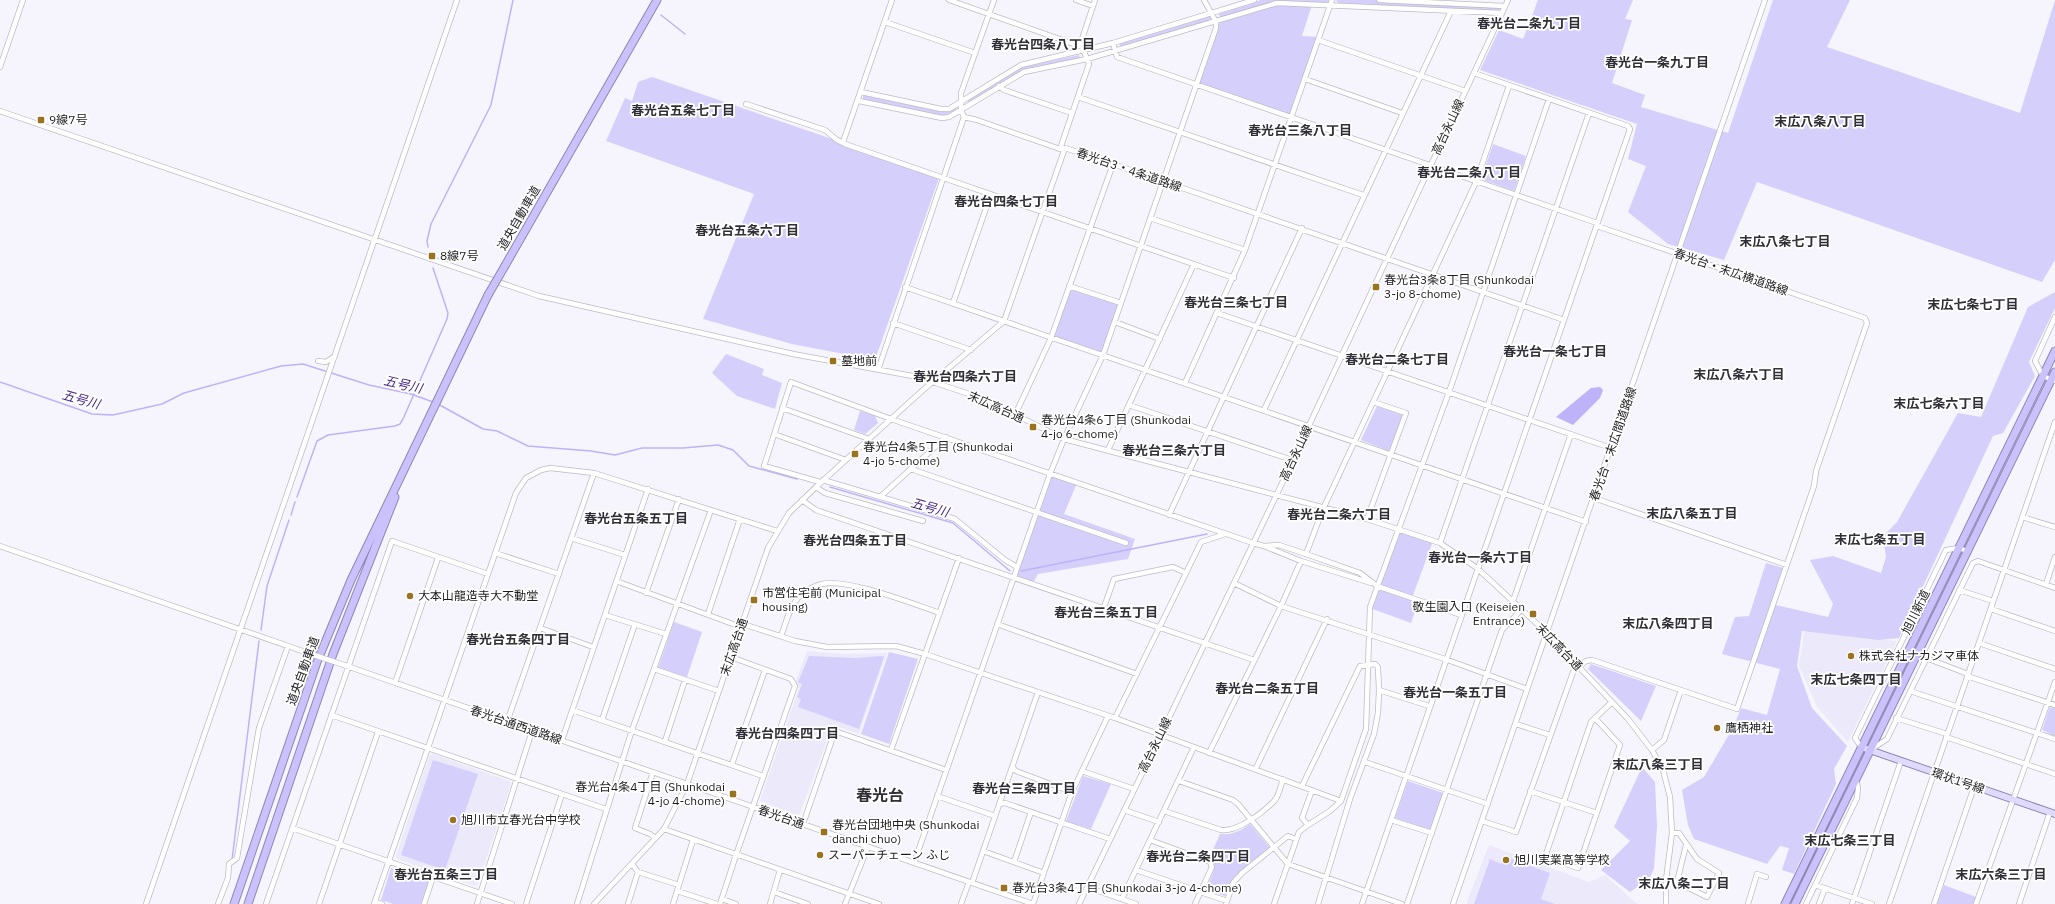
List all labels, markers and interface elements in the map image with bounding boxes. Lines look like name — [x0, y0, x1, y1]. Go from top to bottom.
district label: 春光台二条九丁目 — [1477, 15, 1581, 32]
district label: 春光台四条八丁目 — [991, 36, 1095, 53]
district label: 春光台一条九丁目 — [1605, 54, 1709, 71]
street label: 高台永山線 — [1428, 96, 1467, 157]
district label: 春光台五条七丁目 — [631, 102, 735, 119]
place label: 9線7号 — [49, 112, 87, 127]
district label: 末広八条八丁目 — [1774, 113, 1866, 130]
marker: 9線7号 — [36, 115, 46, 125]
district label: 春光台三条八丁目 — [1248, 122, 1352, 139]
street label: 春光台3・4条道路線 — [1075, 144, 1184, 195]
district label: 春光台二条八丁目 — [1417, 164, 1521, 181]
street label: 道央自動車道 — [494, 183, 543, 253]
district label: 春光台四条七丁目 — [954, 193, 1058, 210]
district label: 春光台五条六丁目 — [695, 222, 799, 239]
district label: 末広八条七丁目 — [1739, 233, 1831, 250]
street label: 春光台・末広横道路線 — [1672, 245, 1790, 298]
place label: 8線7号 — [440, 248, 478, 263]
marker: 8線7号 — [427, 251, 437, 261]
place label: 春光台3条8丁目 (Shunkodai 3-jo 8-chome) — [1384, 272, 1534, 301]
marker: 春光台3条8丁目 (Shunkodai 3-jo 8-chome) — [1371, 282, 1381, 292]
district label: 春光台三条七丁目 — [1184, 294, 1288, 311]
district label: 末広七条七丁目 — [1927, 296, 2019, 313]
district label: 春光台一条七丁目 — [1503, 343, 1607, 360]
district label: 春光台二条七丁目 — [1345, 351, 1449, 368]
place label: 墓地前 — [841, 353, 877, 368]
marker: 墓地前 — [828, 356, 838, 366]
district label: 末広八条六丁目 — [1693, 366, 1785, 383]
district label: 春光台四条六丁目 — [913, 368, 1017, 385]
water label: 五号川 — [382, 372, 426, 398]
street label: 春光台・末広間道路線 — [1586, 385, 1639, 503]
water label: 五号川 — [60, 386, 104, 414]
street label: 末広高台通 — [966, 387, 1027, 426]
district label: 末広七条六丁目 — [1893, 395, 1985, 412]
place label: 春光台4条6丁目 (Shunkodai 4-jo 6-chome) — [1041, 412, 1191, 441]
marker: 春光台4条6丁目 (Shunkodai 4-jo 6-chome) — [1028, 422, 1038, 432]
street label: 高台永山線 — [1276, 422, 1315, 483]
place label: 春光台4条5丁目 (Shunkodai 4-jo 5-chome) — [863, 439, 1013, 468]
district label: 春光台三条六丁目 — [1122, 442, 1226, 459]
marker: 春光台4条5丁目 (Shunkodai 4-jo 5-chome) — [850, 449, 860, 459]
water label: 五号川 — [909, 494, 953, 522]
district label: 末広八条五丁目 — [1646, 505, 1738, 522]
district label: 春光台二条六丁目 — [1287, 506, 1391, 523]
district label: 春光台五条五丁目 — [584, 510, 688, 527]
district label: 末広七条五丁目 — [1834, 531, 1926, 548]
district label: 春光台四条五丁目 — [803, 532, 907, 549]
district label: 春光台一条六丁目 — [1428, 549, 1532, 566]
place label: 市営住宅前 (Municipal housing) — [762, 585, 881, 614]
street label: 旭川新道 — [1898, 587, 1933, 637]
place label: 大本山龍造寺大不動堂 — [418, 588, 538, 603]
marker: 大本山龍造寺大不動堂 — [405, 591, 415, 601]
marker: 市営住宅前 (Municipal housing) — [749, 595, 759, 605]
place label: 敬生園入口 (Keiseien Entrance) — [1412, 599, 1525, 628]
district label: 春光台三条五丁目 — [1054, 604, 1158, 621]
marker: 敬生園入口 (Keiseien Entrance) — [1528, 609, 1538, 619]
district label: 末広八条四丁目 — [1622, 615, 1714, 632]
street label: 末広高台通 — [717, 616, 750, 678]
street label: 末広高台通 — [1533, 620, 1586, 673]
district label: 春光台五条四丁目 — [466, 631, 570, 648]
street label: 道央自動車道 — [283, 634, 322, 707]
place label: 株式会社ナカジマ車体 — [1859, 648, 1979, 663]
marker: 株式会社ナカジマ車体 — [1846, 651, 1856, 661]
district label: 末広七条四丁目 — [1810, 671, 1902, 688]
district label: 春光台二条五丁目 — [1215, 680, 1319, 697]
district label: 春光台一条五丁目 — [1403, 684, 1507, 701]
street label: 春光台通西道路線 — [468, 702, 564, 747]
street label: 高台永山線 — [1135, 715, 1174, 775]
place label: 鷹栖神社 — [1725, 720, 1773, 735]
marker: 鷹栖神社 — [1712, 723, 1722, 733]
district label: 春光台四条四丁目 — [735, 725, 839, 742]
district label: 末広八条三丁目 — [1612, 756, 1704, 773]
street label: 環状1号線 — [1930, 764, 1987, 797]
place label: 春光台4条4丁目 (Shunkodai 4-jo 4-chome) — [575, 779, 725, 808]
district label: 春光台三条四丁目 — [972, 780, 1076, 797]
district label: 春光台 — [856, 785, 904, 805]
marker: 春光台4条4丁目 (Shunkodai 4-jo 4-chome) — [728, 789, 738, 799]
street label: 春光台通 — [756, 802, 806, 831]
place label: 旭川市立春光台中学校 — [461, 812, 581, 827]
marker: 旭川市立春光台中学校 — [448, 815, 458, 825]
place label: 春光台団地中央 (Shunkodai danchi chuo) — [832, 817, 979, 846]
marker: 春光台団地中央 (Shunkodai danchi chuo) — [819, 827, 829, 837]
district label: 末広七条三丁目 — [1804, 832, 1896, 849]
place label: スーパーチェーン ふじ — [828, 847, 950, 862]
district label: 春光台二条四丁目 — [1146, 848, 1250, 865]
marker: スーパーチェーン ふじ — [815, 850, 825, 860]
place label: 旭川実業高等学校 — [1514, 852, 1610, 867]
marker: 旭川実業高等学校 — [1501, 855, 1511, 865]
district label: 春光台五条三丁目 — [394, 866, 498, 883]
district label: 末広六条三丁目 — [1955, 866, 2047, 883]
district label: 末広八条二丁目 — [1638, 875, 1730, 892]
place label: 春光台3条4丁目 (Shunkodai 3-jo 4-chome) — [1012, 880, 1242, 895]
marker: 春光台3条4丁目 (Shunkodai 3-jo 4-chome) — [999, 883, 1009, 893]

